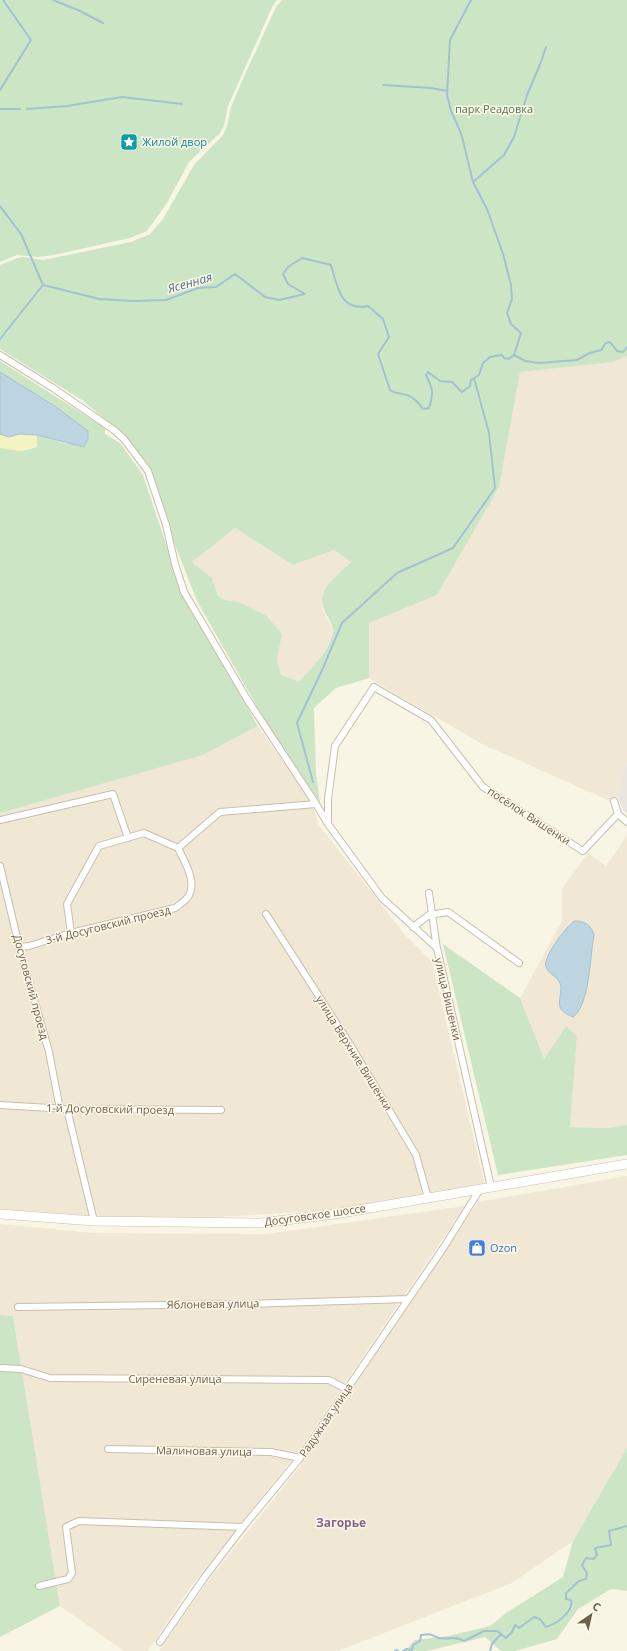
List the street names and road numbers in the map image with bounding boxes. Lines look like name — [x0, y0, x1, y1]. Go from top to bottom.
street label: посёлок Вишенки — [485, 783, 574, 848]
street label: 3-й Досуговский проезд — [44, 902, 172, 947]
street label: Досуговский проезд — [10, 933, 53, 1042]
street label: улица Вишенки — [432, 956, 465, 1042]
street label: улица Верхние Вишенки — [313, 992, 396, 1113]
street label: 1-й Досуговский проезд — [46, 1100, 175, 1117]
street label: Досуговское шоссе — [263, 1200, 367, 1229]
street label: Яблоневая улица — [167, 1295, 259, 1312]
street label: Сиреневая улица — [128, 1371, 222, 1386]
street label: Радужная улица — [295, 1380, 356, 1460]
street label: Малиновая улица — [156, 1442, 252, 1459]

